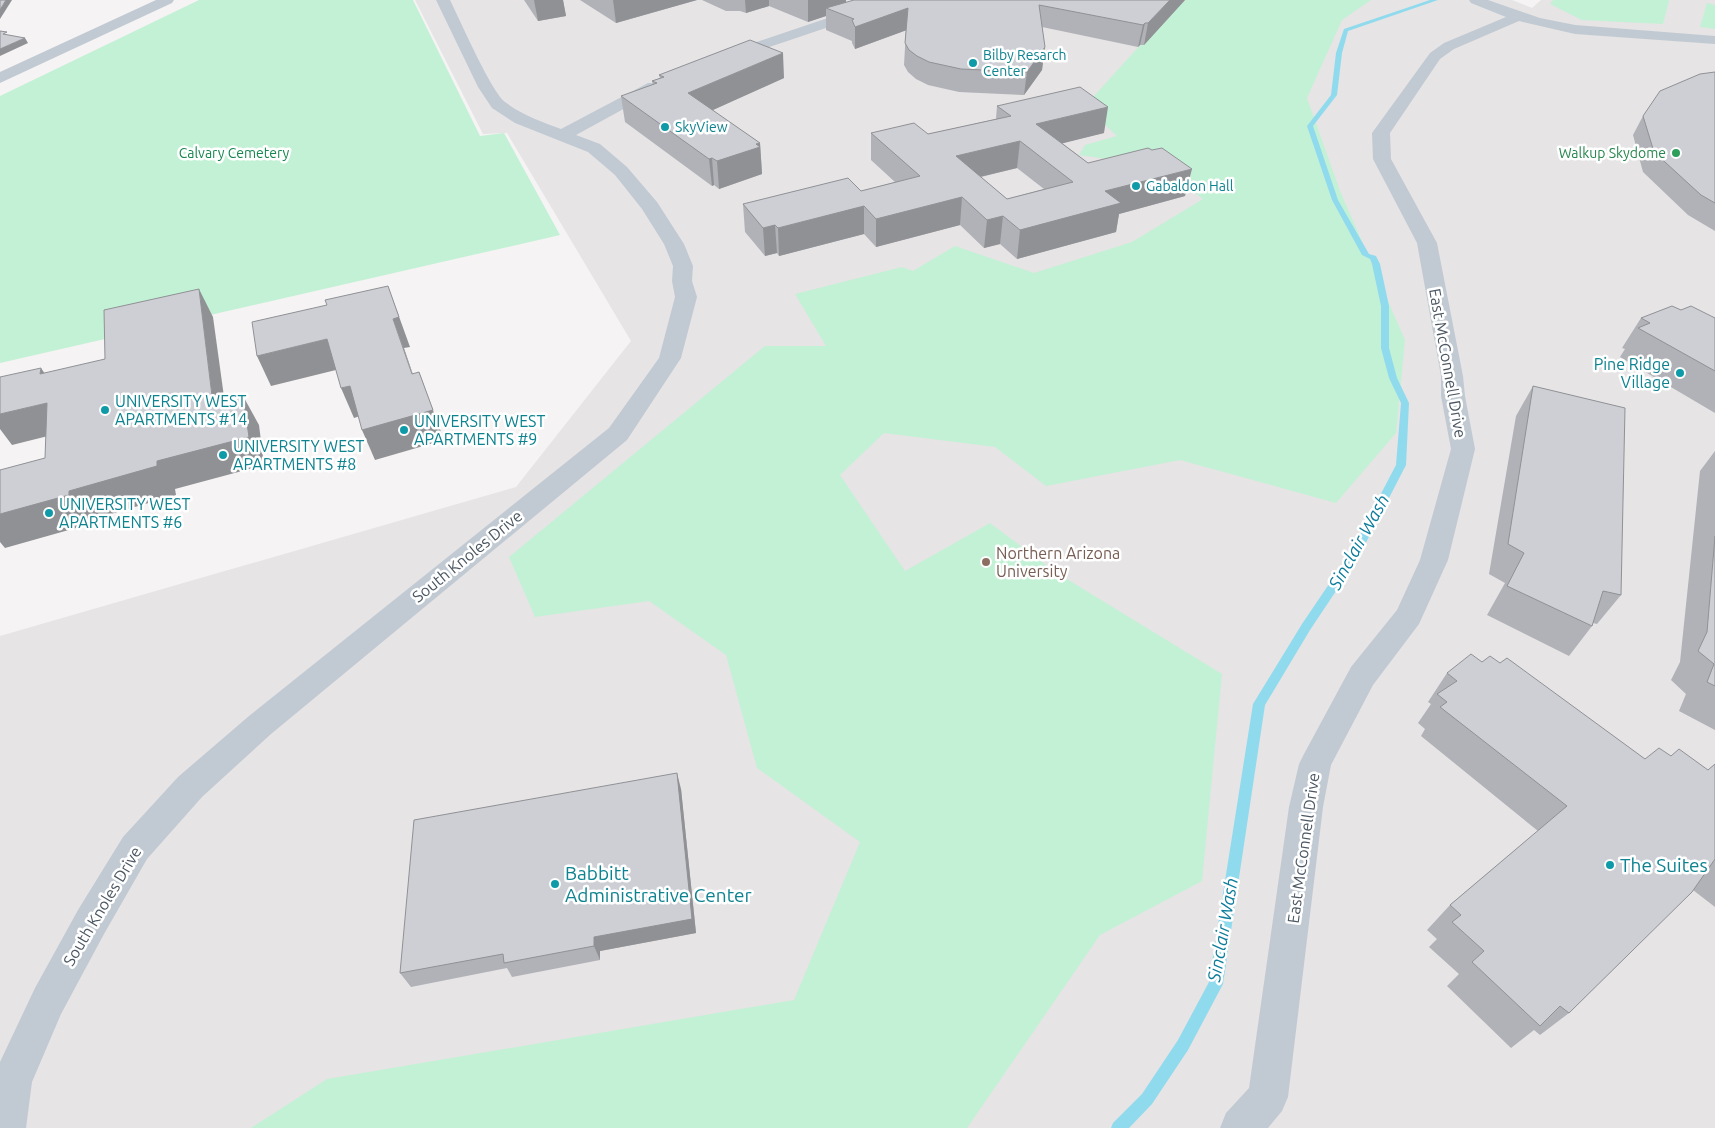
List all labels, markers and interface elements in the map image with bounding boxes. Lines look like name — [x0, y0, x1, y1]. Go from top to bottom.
place label: Bilby Resarch Center — [983, 47, 1067, 79]
marker: Bilby Resarch Center — [967, 57, 979, 69]
place label: SkyView — [675, 119, 728, 135]
marker: SkyView — [659, 121, 671, 133]
park label: Calvary Cemetery — [179, 145, 290, 161]
place label: Walkup Skydome — [1559, 145, 1666, 161]
marker: Walkup Skydome — [1670, 147, 1682, 159]
place label: Gabaldon Hall — [1146, 178, 1234, 194]
marker: Gabaldon Hall — [1130, 180, 1142, 192]
street label: East McConnell Drive — [1426, 287, 1470, 439]
place label: Pine Ridge Village — [1594, 355, 1670, 391]
marker: Pine Ridge Village — [1674, 367, 1686, 379]
place label: UNIVERSITY WEST APARTMENTS #14 — [115, 392, 247, 428]
marker: UNIVERSITY WEST APARTMENTS #14 — [99, 404, 111, 416]
place label: UNIVERSITY WEST APARTMENTS #9 — [414, 412, 545, 448]
marker: UNIVERSITY WEST APARTMENTS #9 — [398, 424, 410, 436]
place label: UNIVERSITY WEST APARTMENTS #8 — [233, 437, 364, 473]
marker: UNIVERSITY WEST APARTMENTS #8 — [217, 449, 229, 461]
water label: Sinclair Wash — [1323, 491, 1392, 593]
place label: UNIVERSITY WEST APARTMENTS #6 — [59, 495, 190, 531]
street label: South Knoles Drive — [409, 506, 525, 606]
marker: UNIVERSITY WEST APARTMENTS #6 — [43, 507, 55, 519]
place label: Northern Arizona University — [996, 544, 1120, 580]
marker: Northern Arizona University — [980, 556, 992, 568]
street label: East McConnell Drive — [1284, 772, 1322, 924]
street label: South Knoles Drive — [59, 843, 145, 969]
place label: The Suites — [1620, 854, 1708, 876]
marker: The Suites — [1604, 859, 1616, 871]
place label: Babbitt Administrative Center — [565, 862, 752, 906]
water label: Sinclair Wash — [1203, 876, 1241, 984]
marker: Babbitt Administrative Center — [549, 878, 561, 890]

